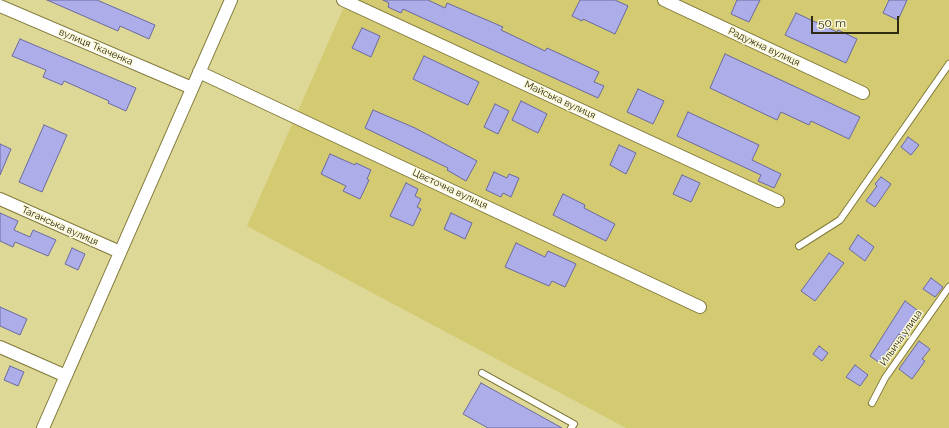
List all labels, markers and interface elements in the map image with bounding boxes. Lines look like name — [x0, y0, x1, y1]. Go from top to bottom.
scale bar — [813, 8, 901, 34]
text: 50 m — [818, 16, 846, 30]
street label: Радужна вулиця — [726, 25, 802, 69]
street label: вулиця Ткаченка — [57, 26, 135, 68]
street label: Майська вулиця — [523, 78, 597, 122]
street label: Цвєточна вулиця — [411, 166, 489, 212]
street label: Таганська вулиця — [20, 204, 100, 248]
street label: Ильича улица — [877, 308, 925, 368]

